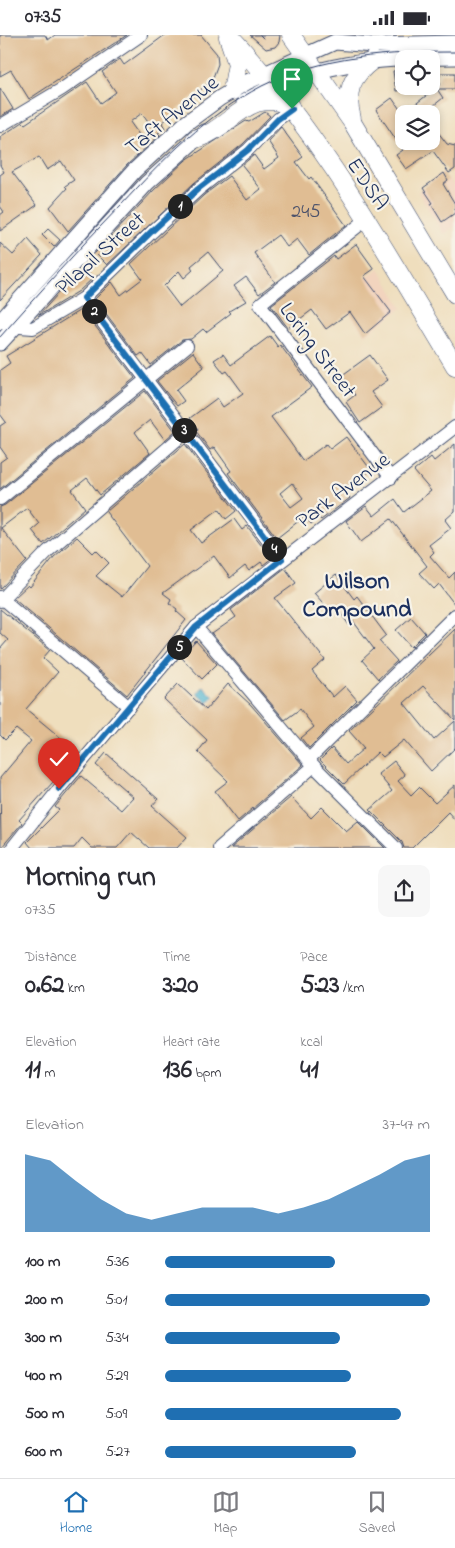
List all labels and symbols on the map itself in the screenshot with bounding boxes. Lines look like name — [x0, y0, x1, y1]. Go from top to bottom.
pin — [271, 58, 313, 109]
street label: Taft Avenue — [119, 68, 227, 164]
street label: EDSA — [337, 152, 396, 217]
pin: 1 — [168, 193, 192, 219]
house number: 245 — [291, 198, 321, 227]
street label: Pilapil Street — [49, 205, 154, 303]
street label: Loring Street — [269, 296, 363, 406]
pin: 2 — [82, 299, 106, 323]
pin: 3 — [172, 417, 196, 443]
street label: Park Avenue — [290, 445, 398, 538]
pin: 4 — [262, 537, 286, 561]
district label: Wilson Compound — [303, 565, 412, 628]
pin: 5 — [166, 635, 192, 659]
pin — [38, 738, 80, 789]

